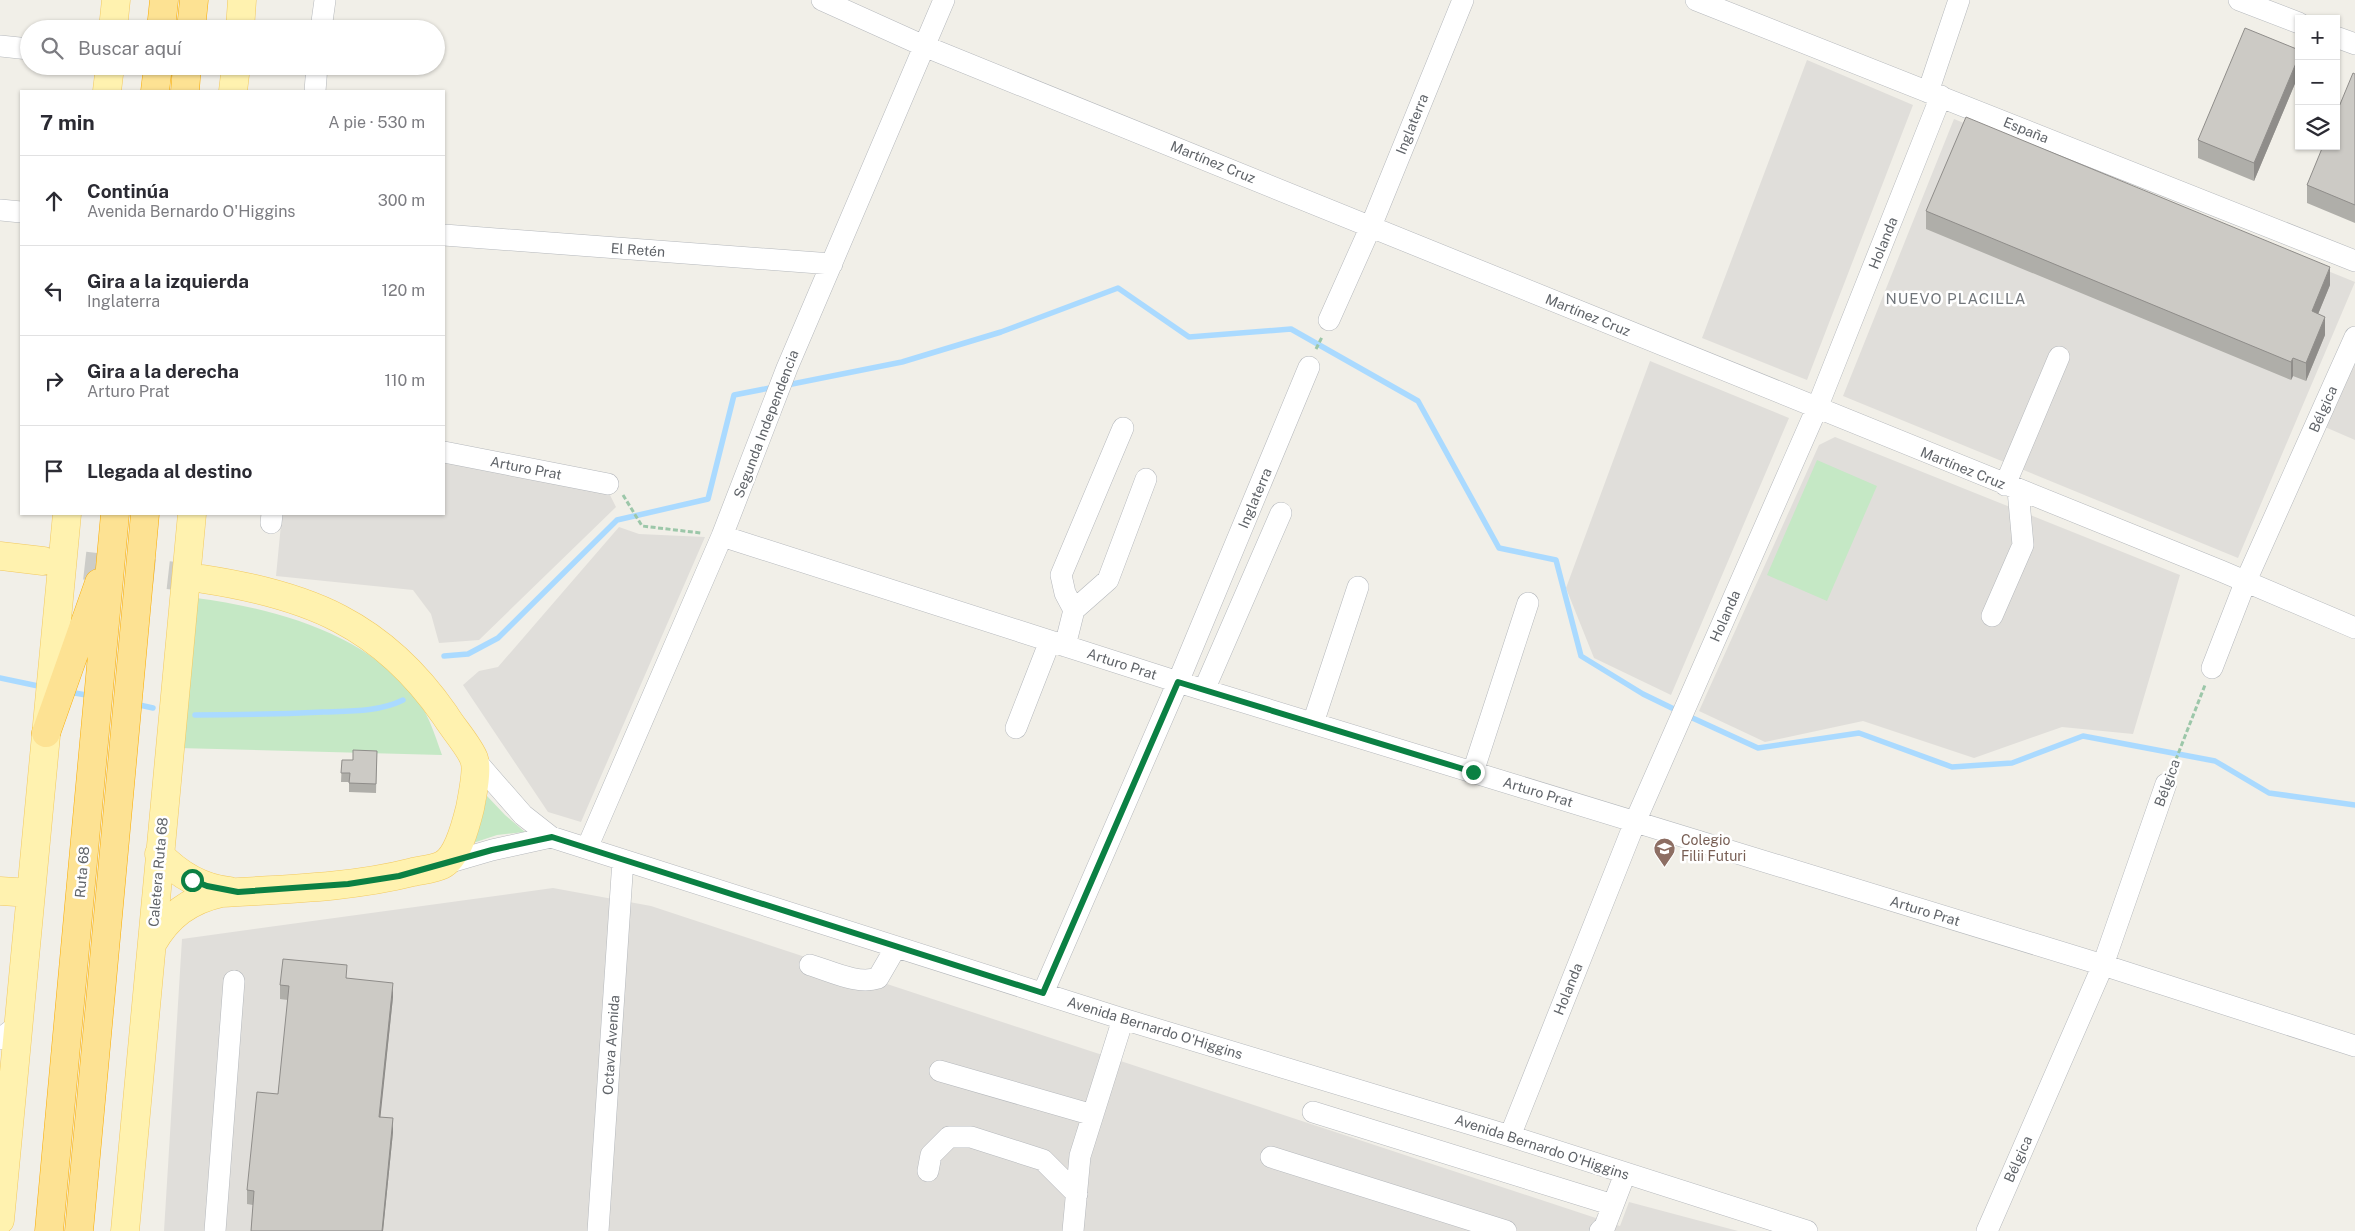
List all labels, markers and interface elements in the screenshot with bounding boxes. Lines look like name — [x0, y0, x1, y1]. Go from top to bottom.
map controls — [2295, 15, 2340, 150]
button: + — [2295, 15, 2340, 60]
search box — [20, 20, 445, 75]
icon: search — [38, 34, 66, 62]
text: Buscar aquí — [78, 37, 182, 59]
button: − — [2295, 60, 2340, 105]
street label: Inglaterra — [1393, 91, 1431, 157]
button: layers — [2295, 105, 2340, 150]
text: 7 min — [40, 110, 95, 135]
text: A pie · 530 m — [328, 113, 425, 132]
street label: España — [2001, 114, 2051, 146]
street label: Martínez Cruz — [1168, 138, 1258, 186]
text: Continúa — [87, 180, 169, 202]
icon: ahead — [40, 187, 68, 215]
text: 300 m — [378, 191, 425, 210]
text: Avenida Bernardo O'Higgins — [87, 202, 295, 221]
street label: Holanda — [1865, 215, 1901, 271]
street label: El Retén — [610, 240, 666, 260]
text: Gira a la izquierda — [87, 270, 249, 292]
icon: left — [40, 277, 68, 305]
text: 120 m — [381, 281, 425, 300]
district label: NUEVO PLACILLA — [1886, 290, 2026, 307]
street label: Martínez Cruz — [1543, 291, 1633, 339]
text: Inglaterra — [87, 292, 160, 311]
street label: Segunda Independencia — [730, 348, 802, 500]
text: Gira a la derecha — [87, 360, 239, 382]
icon: right — [40, 367, 68, 395]
text: 110 m — [384, 371, 425, 390]
text: Arturo Prat — [87, 382, 170, 401]
street label: Bélgica — [2306, 383, 2340, 435]
street label: Martínez Cruz — [1918, 444, 2008, 492]
street label: Arturo Prat — [489, 453, 563, 483]
icon: arrive — [40, 457, 68, 485]
text: Llegada al destino — [87, 460, 252, 482]
street label: Inglaterra — [1235, 465, 1275, 531]
street label: Holanda — [1707, 588, 1743, 644]
street label: Arturo Prat — [1085, 645, 1159, 683]
street label: Bélgica — [2151, 757, 2183, 809]
route end — [1462, 761, 1485, 784]
street label: Arturo Prat — [1501, 774, 1575, 810]
street label: Caletera Ruta 68 — [145, 816, 171, 928]
place label: Colegio Filii Futuri — [1681, 832, 1746, 864]
school or university icon: Colegio Filii Futuri — [1653, 836, 1677, 867]
street label: Ruta 68 — [72, 846, 92, 898]
route start — [181, 869, 204, 892]
street label: Arturo Prat — [1888, 893, 1962, 929]
street label: Holanda — [1550, 961, 1586, 1017]
street label: Avenida Bernardo O'Higgins — [1065, 994, 1245, 1062]
street label: Octava Avenida — [600, 995, 622, 1095]
street label: Avenida Bernardo O'Higgins — [1453, 1111, 1631, 1183]
street label: Bélgica — [2001, 1133, 2035, 1185]

